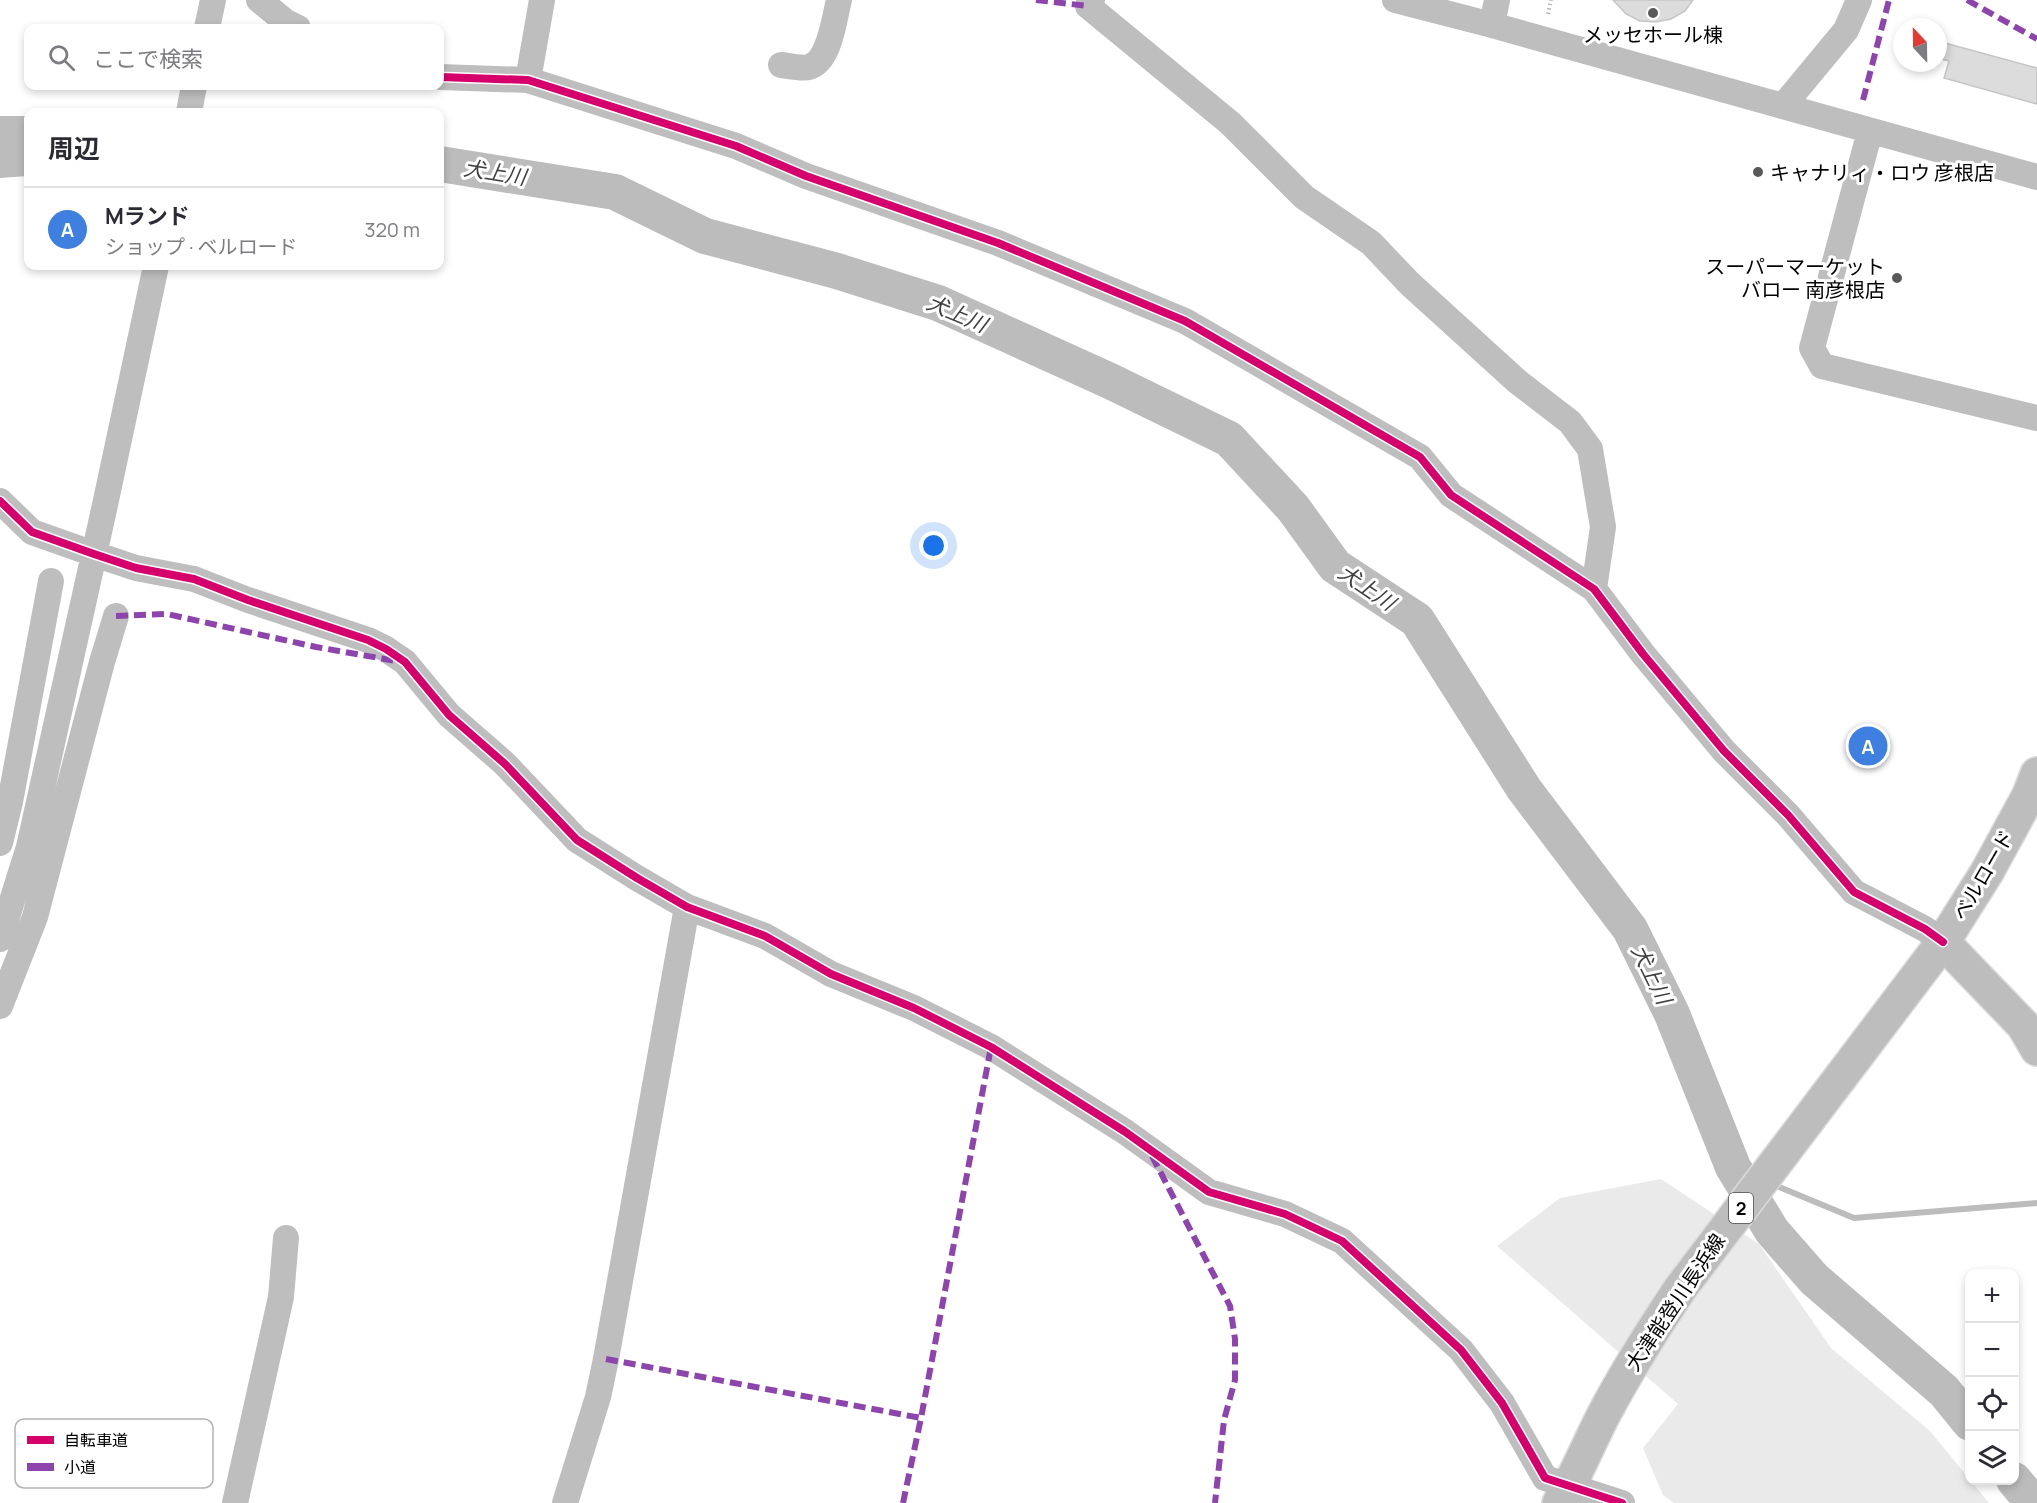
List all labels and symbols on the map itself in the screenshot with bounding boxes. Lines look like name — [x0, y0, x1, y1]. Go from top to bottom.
marker: メッセホール棟 — [1646, 6, 1660, 20]
north arrow — [1893, 18, 1947, 72]
place label: メッセホール棟 — [1583, 21, 1723, 48]
water label: 犬上川 — [462, 153, 530, 191]
place label: キャナリィ・ロウ 彦根店 — [1770, 159, 1994, 186]
marker: キャナリィ・ロウ 彦根店 — [1751, 165, 1765, 179]
place label: スーパーマーケット バロー 南彦根店 — [1705, 253, 1885, 303]
marker: スーパーマーケット バロー 南彦根店 — [1890, 271, 1904, 285]
water label: 犬上川 — [923, 288, 993, 339]
your location — [919, 531, 948, 560]
water label: 犬上川 — [1333, 558, 1403, 617]
pin: A — [1848, 724, 1888, 768]
street label: ベルロード — [1946, 825, 2020, 925]
water label: 犬上川 — [1626, 940, 1679, 1010]
road number: 2 — [1729, 1193, 1753, 1223]
street label: 大津能登川長浜線 — [1619, 1228, 1731, 1376]
legend — [15, 1419, 213, 1488]
text: 自転車道 — [64, 1429, 128, 1451]
text: 小道 — [64, 1456, 96, 1478]

